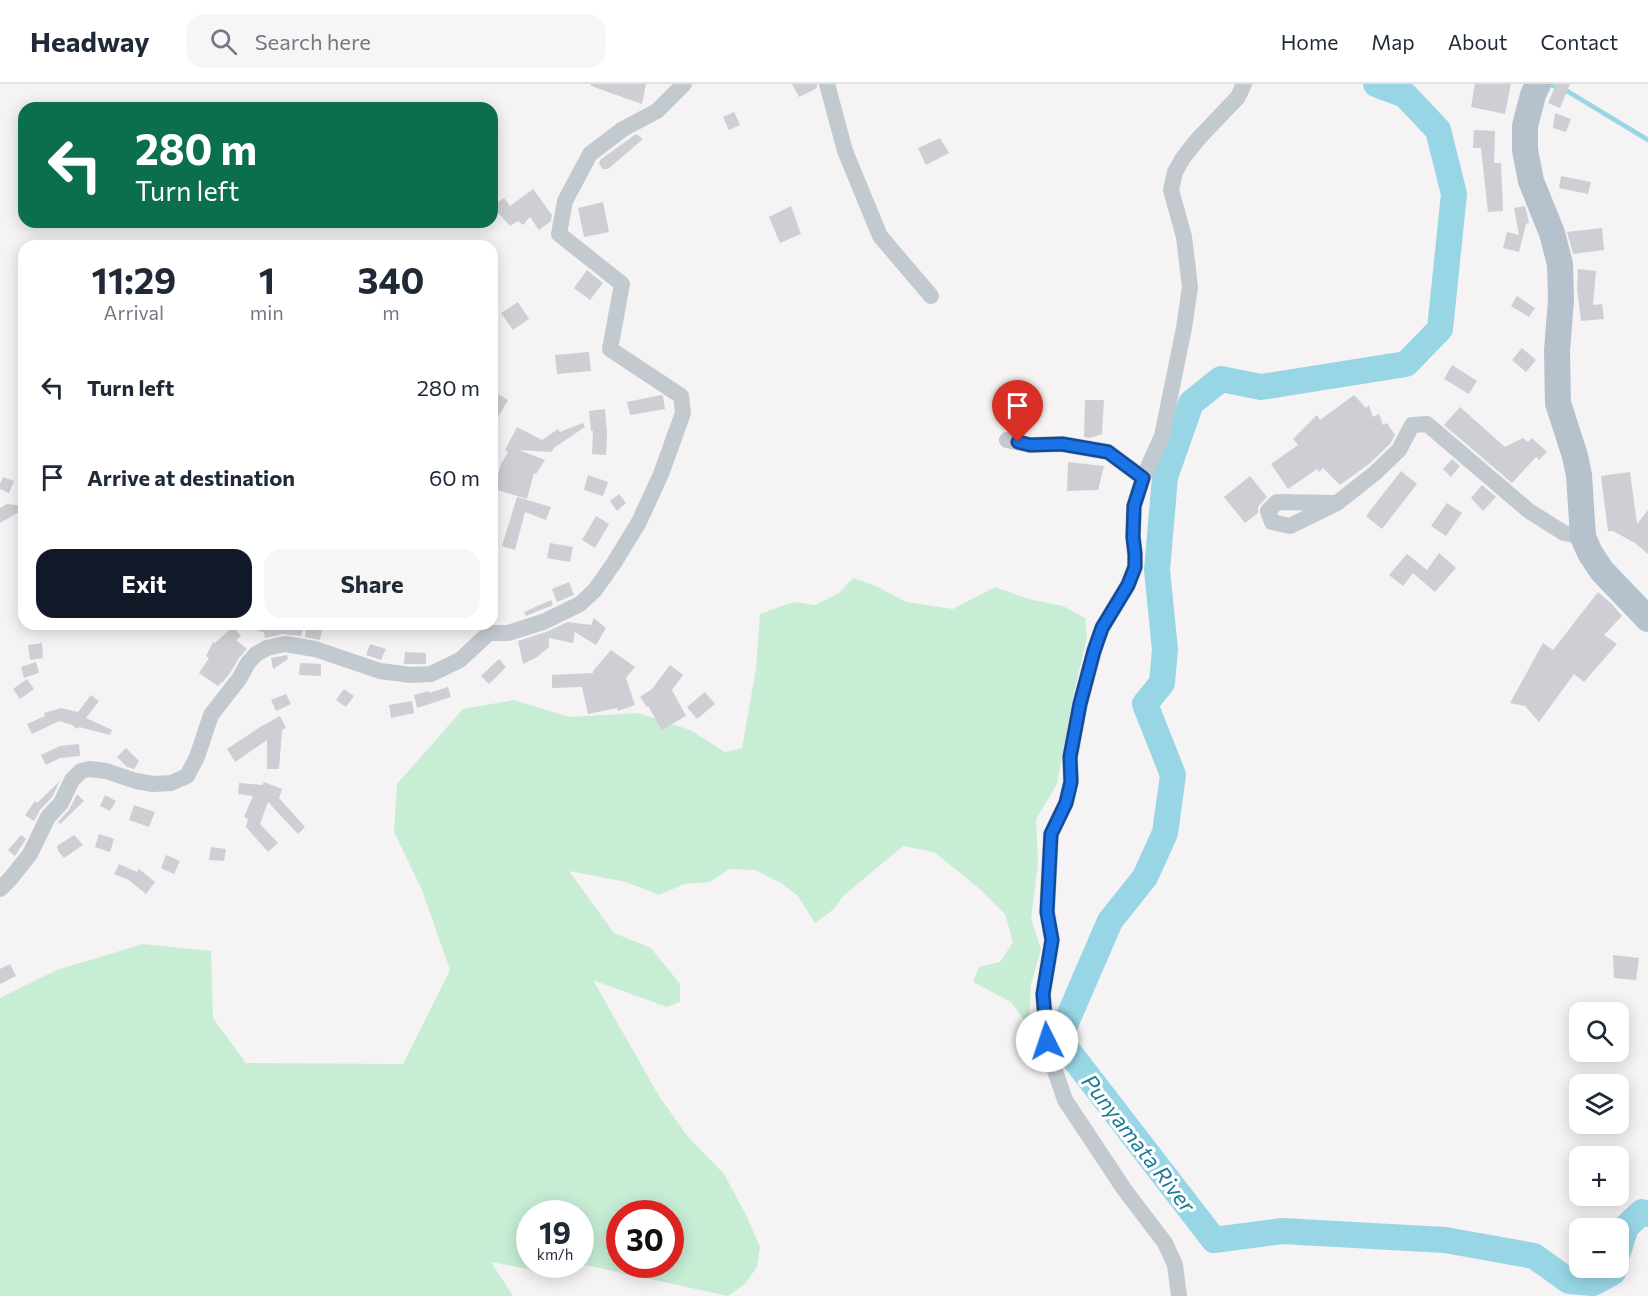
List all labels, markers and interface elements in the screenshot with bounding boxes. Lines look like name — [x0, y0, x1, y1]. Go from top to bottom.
search box — [186, 14, 606, 68]
text: Headway — [30, 24, 150, 58]
icon: search — [207, 25, 240, 58]
text: Search here — [255, 28, 371, 55]
text: Home — [1281, 29, 1338, 54]
text: Map — [1371, 29, 1415, 54]
text: About — [1448, 29, 1507, 54]
text: Contact — [1540, 29, 1618, 54]
text: 280 m — [135, 122, 257, 174]
icon: left — [36, 126, 114, 204]
text: Turn left — [135, 174, 239, 207]
text: 11:29 — [92, 257, 176, 301]
text: 1 — [259, 257, 275, 301]
text: 340 — [357, 257, 424, 301]
text: Arrival — [104, 300, 164, 324]
text: min — [250, 300, 284, 324]
text: m — [382, 300, 400, 324]
icon: left — [36, 371, 69, 404]
text: Turn left — [87, 374, 174, 401]
text: 280 m — [417, 374, 480, 401]
pin — [992, 380, 1043, 442]
icon: arrive — [1001, 389, 1034, 422]
icon: arrive — [36, 461, 69, 494]
text: Arrive at destination — [87, 464, 295, 491]
text: 60 m — [429, 464, 480, 491]
button: Exit — [36, 549, 252, 618]
button: Share — [264, 549, 480, 618]
map controls — [1569, 1002, 1629, 1278]
button: search — [1569, 1002, 1629, 1062]
position arrow — [1015, 1009, 1079, 1073]
water label: Punyamata River — [1077, 1068, 1202, 1219]
button: layers — [1569, 1074, 1629, 1134]
button: + — [1569, 1146, 1629, 1206]
speed limit sign: 30 — [606, 1200, 684, 1278]
text: 19 — [539, 1213, 571, 1250]
button: − — [1569, 1218, 1629, 1278]
text: km/h — [537, 1245, 573, 1263]

